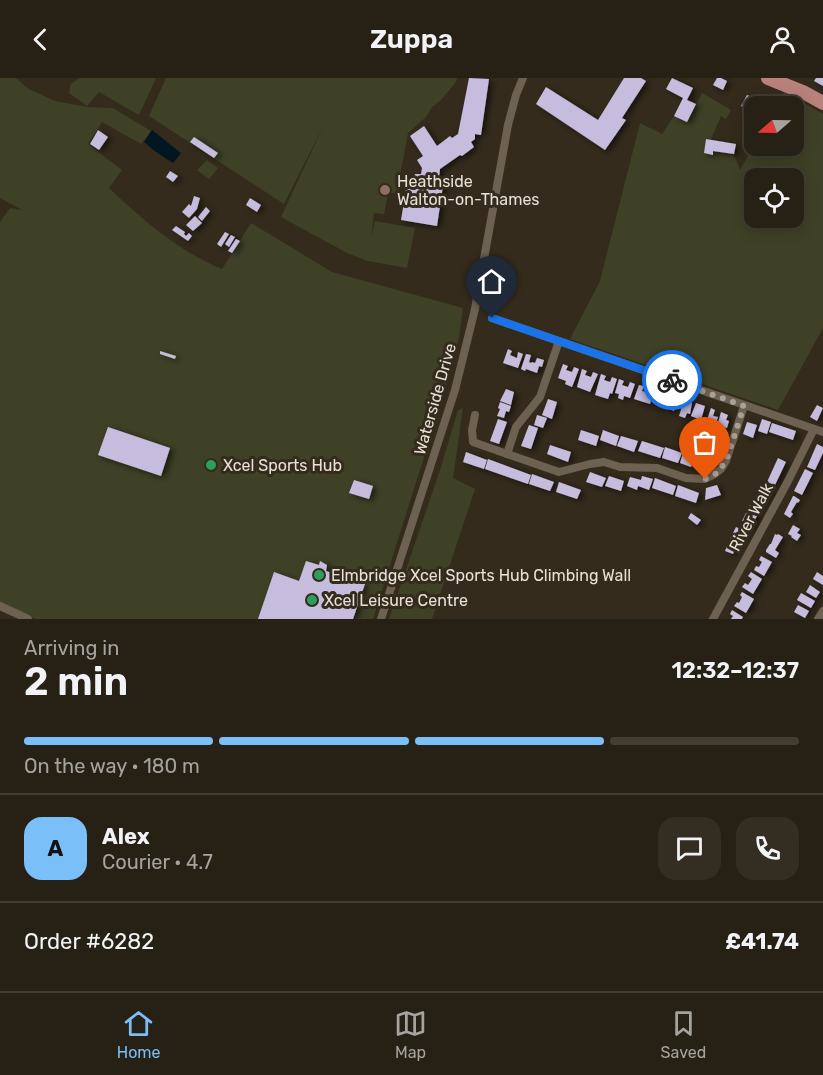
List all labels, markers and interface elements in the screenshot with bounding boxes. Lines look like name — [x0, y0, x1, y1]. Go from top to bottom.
icon: back — [24, 23, 57, 56]
text: Zuppa — [370, 23, 453, 55]
icon: person — [766, 23, 799, 56]
north arrow — [744, 96, 804, 156]
map controls — [744, 96, 804, 228]
button: locate — [744, 168, 804, 228]
place label: Heathside Walton-on-Thames — [397, 172, 540, 209]
marker: Heathside Walton-on-Thames — [378, 183, 392, 197]
pin — [466, 256, 517, 318]
icon: home — [475, 265, 508, 298]
street label: Waterside Drive — [410, 341, 460, 457]
courier — [642, 350, 702, 410]
icon: bike — [656, 364, 689, 397]
pin — [679, 417, 730, 479]
icon: bag — [688, 426, 721, 459]
place label: Xcel Sports Hub — [223, 456, 342, 475]
marker: Xcel Sports Hub — [204, 458, 218, 472]
street label: River Walk — [725, 479, 777, 554]
place label: Elmbridge Xcel Sports Hub Climbing Wall — [331, 566, 631, 585]
marker: Elmbridge Xcel Sports Hub Climbing Wall — [312, 568, 326, 582]
place label: Xcel Leisure Centre — [324, 591, 468, 610]
marker: Xcel Leisure Centre — [305, 593, 319, 607]
text: Arriving in — [24, 636, 119, 660]
text: 12:32–12:37 — [671, 657, 799, 684]
text: 2 min — [24, 659, 128, 705]
text: On the way · 180 m — [24, 754, 200, 778]
button: chat — [658, 817, 721, 880]
button: phone — [736, 817, 799, 880]
text: Alex — [102, 823, 150, 850]
text: A — [48, 835, 63, 862]
text: Courier · 4.7 — [102, 850, 213, 874]
text: Order #6282 — [24, 928, 154, 955]
text: £41.74 — [725, 928, 799, 955]
tab: Home — [117, 1007, 161, 1062]
tab: Map — [394, 1007, 427, 1062]
tab: Saved — [661, 1007, 706, 1062]

